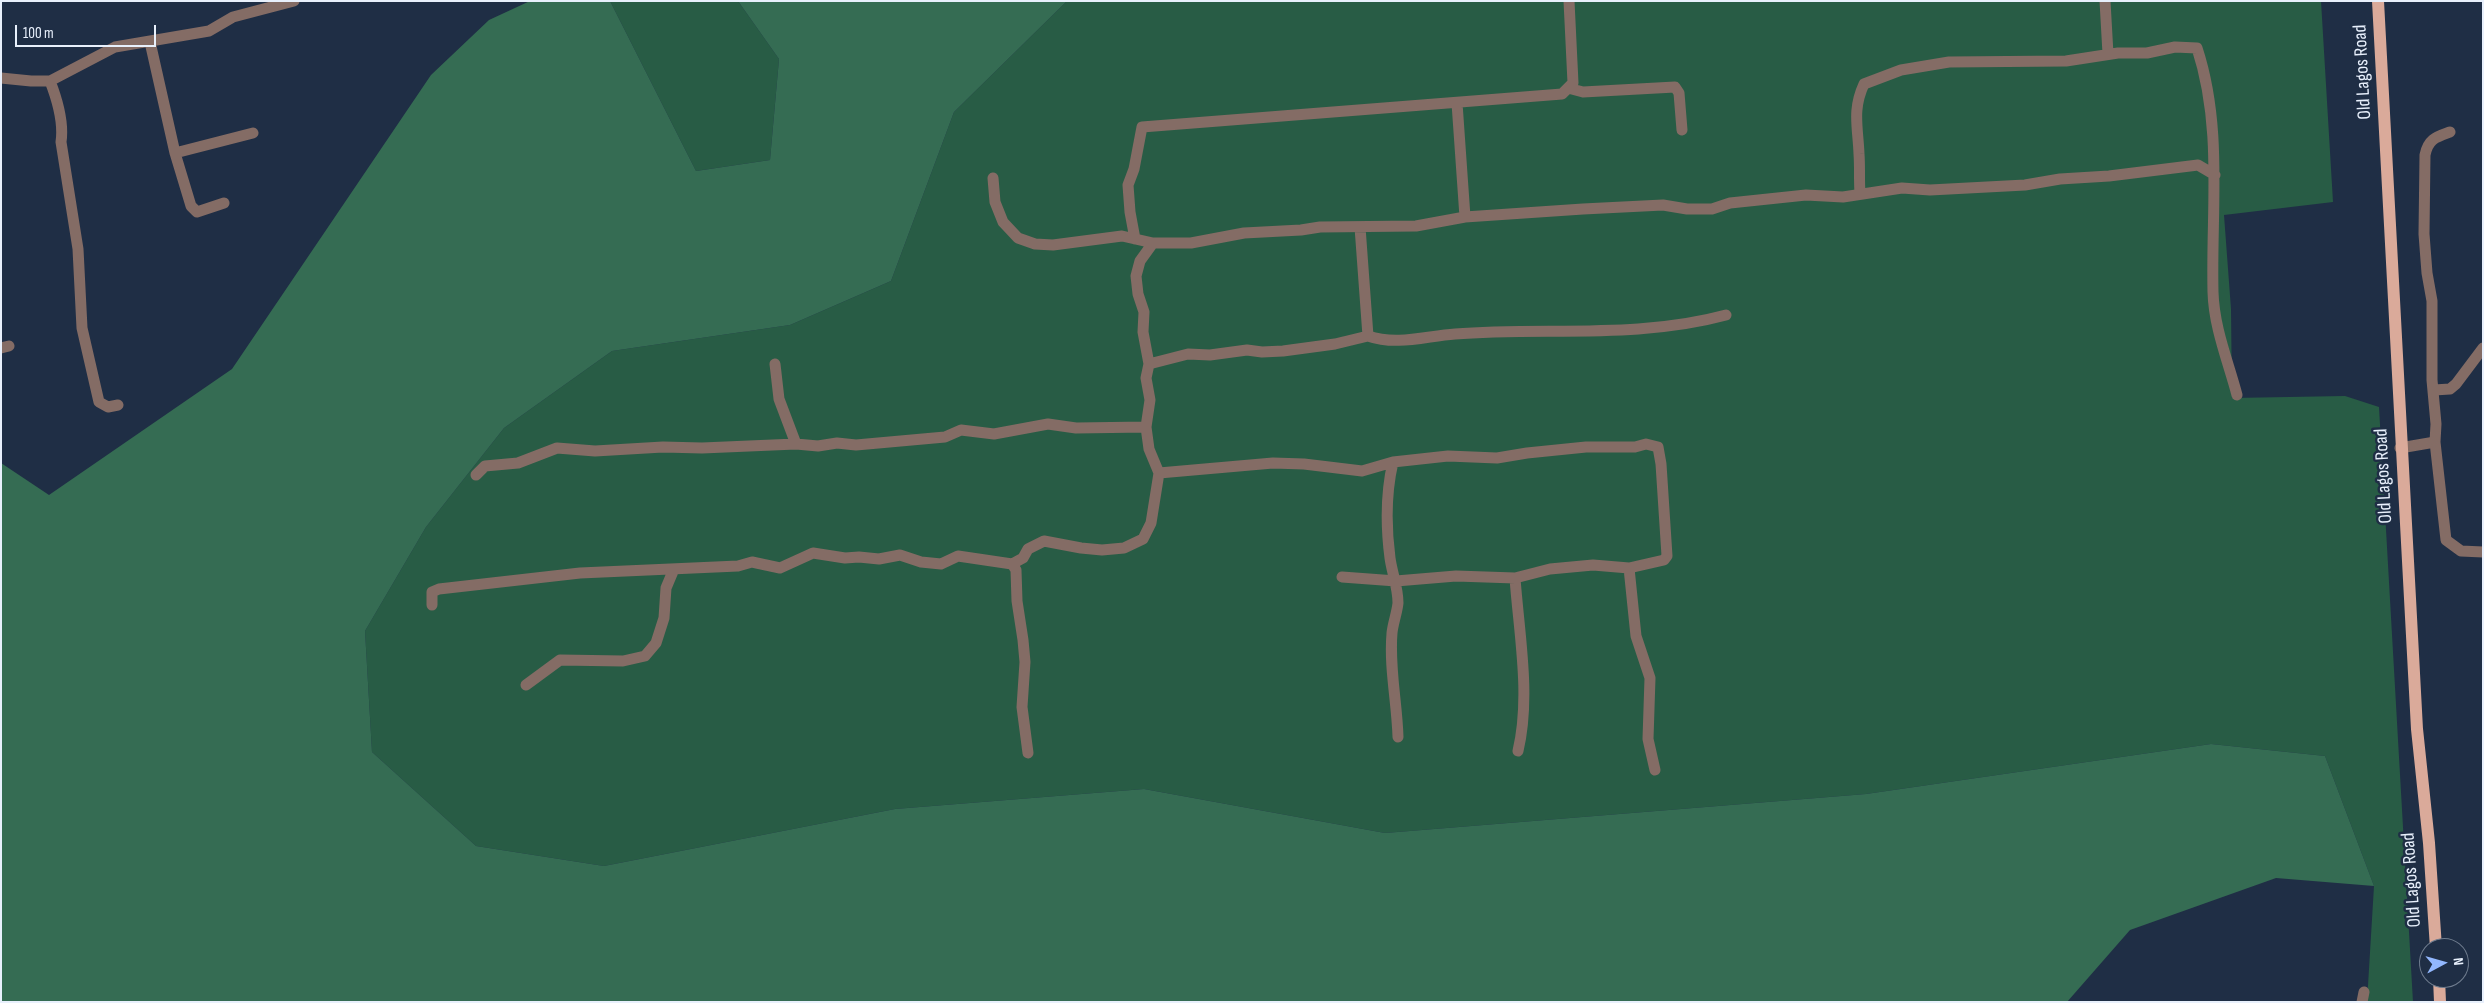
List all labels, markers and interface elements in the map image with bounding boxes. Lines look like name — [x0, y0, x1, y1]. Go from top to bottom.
scale bar — [18, 15, 159, 47]
text: 100 m — [23, 24, 54, 43]
street label: Old Lagos Road — [2349, 24, 2377, 120]
street label: Old Lagos Road — [2370, 428, 2398, 524]
street label: Old Lagos Road — [2397, 832, 2427, 928]
north arrow — [2419, 938, 2469, 988]
text: N — [2450, 957, 2467, 966]

